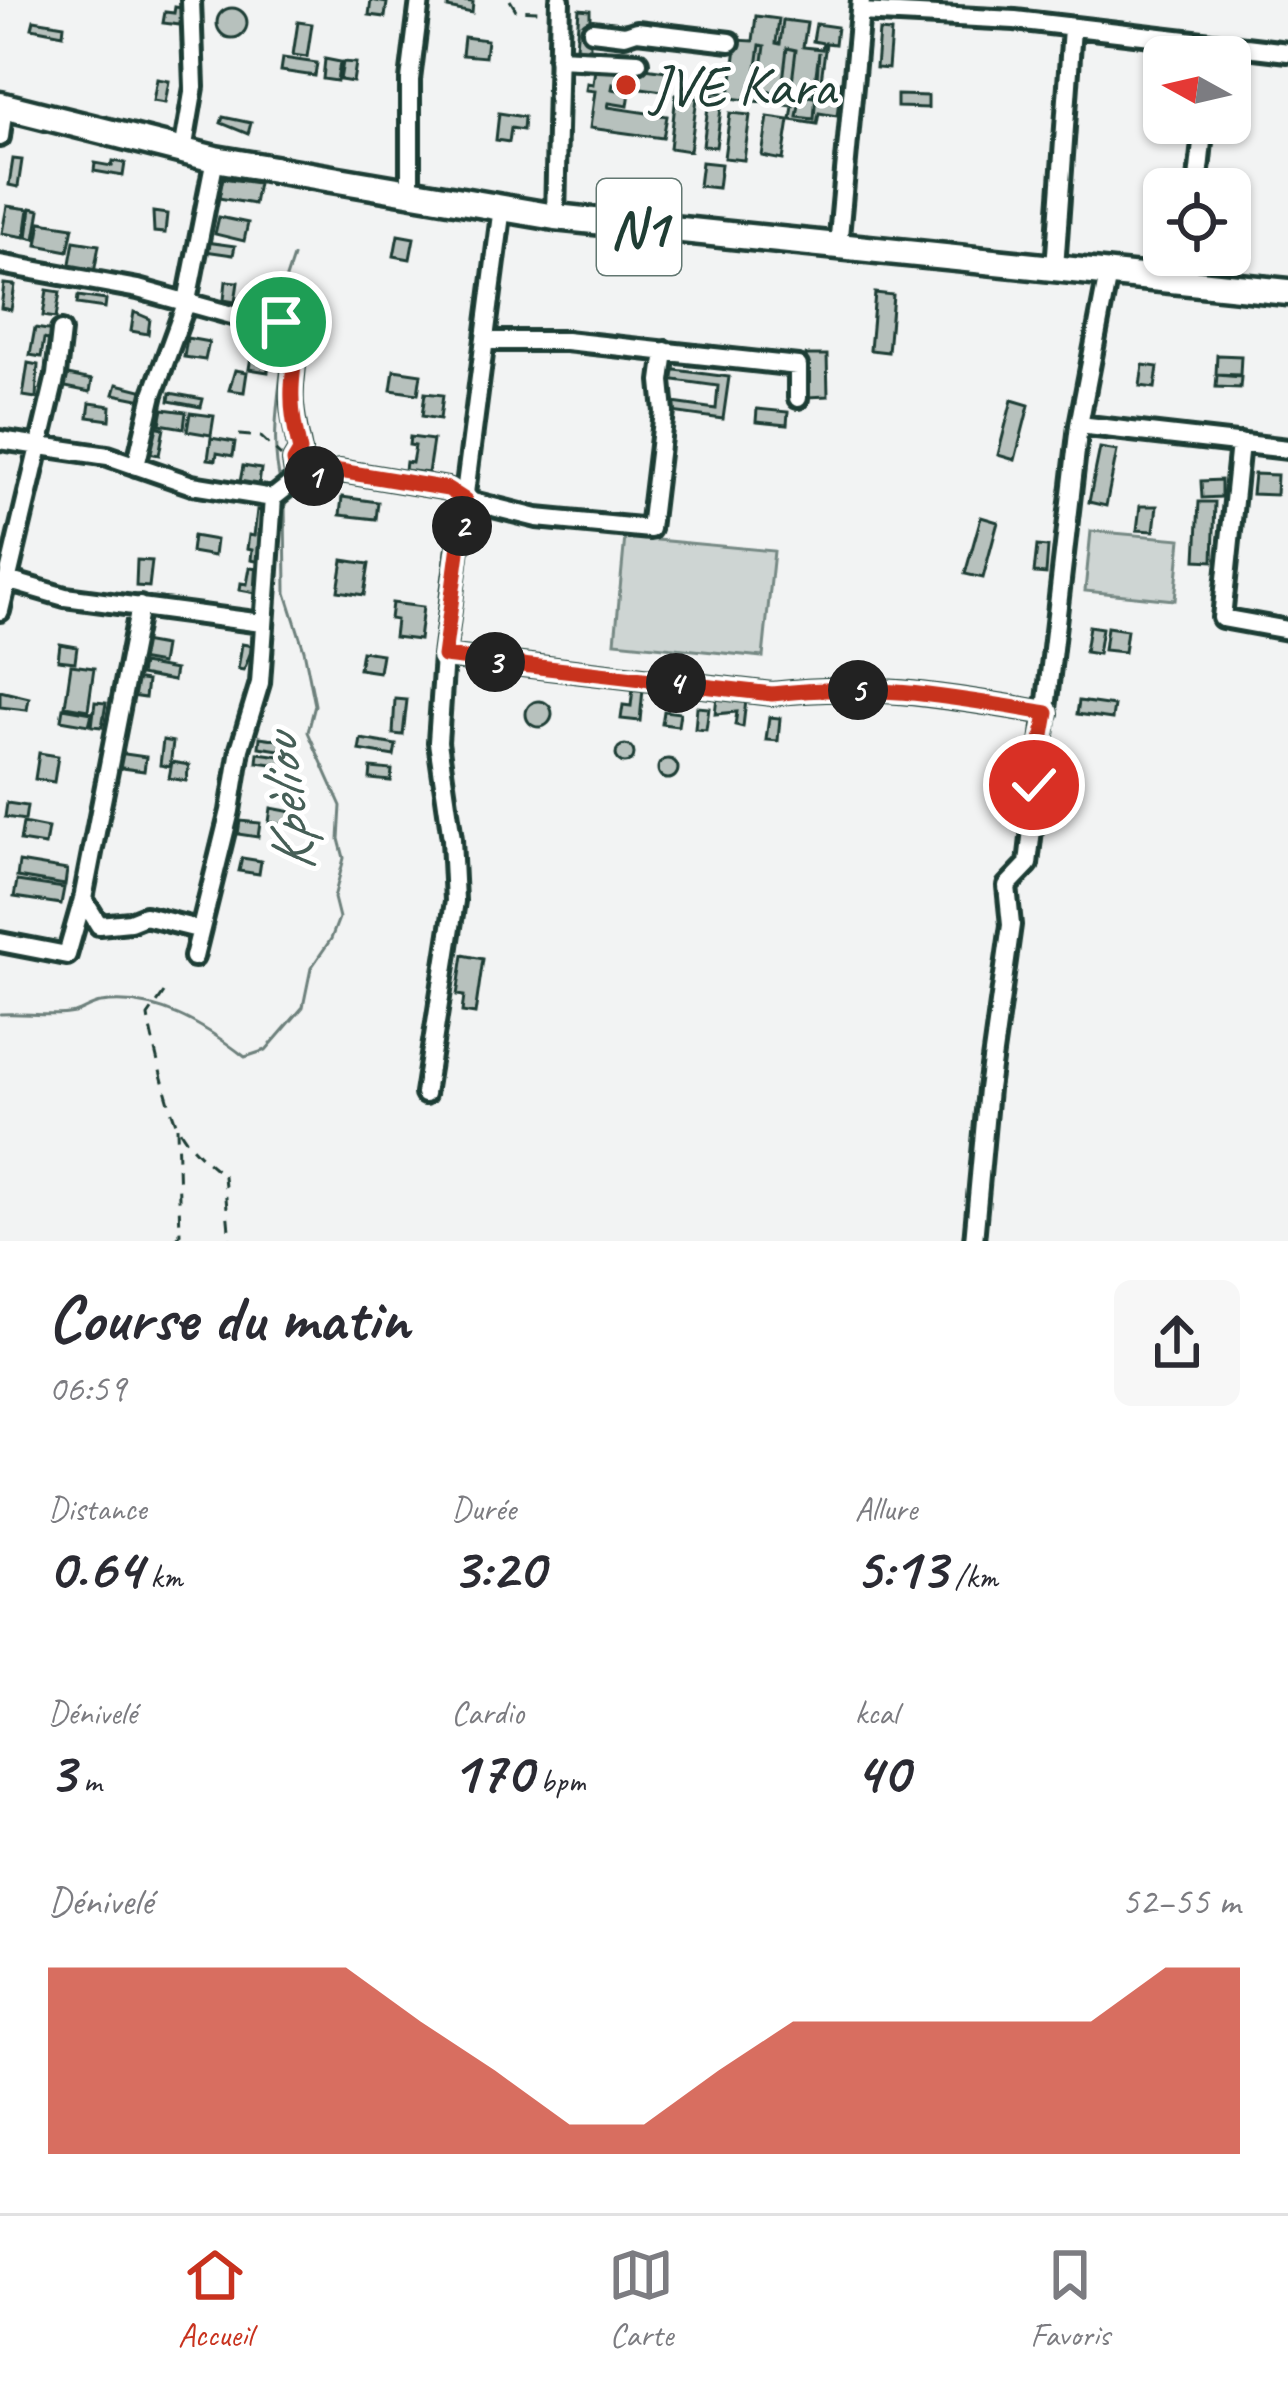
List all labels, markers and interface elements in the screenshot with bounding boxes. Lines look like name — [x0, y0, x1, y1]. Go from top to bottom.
north arrow — [1143, 36, 1251, 144]
map controls — [1143, 36, 1251, 276]
place label: JVE Kara — [647, 50, 838, 122]
marker: JVE Kara — [613, 72, 639, 98]
button: locate — [1143, 168, 1251, 276]
road number: N1 — [597, 179, 681, 275]
pin — [230, 271, 332, 373]
icon: arrive — [248, 289, 314, 355]
pin: 1 — [284, 446, 344, 506]
text: 1 — [307, 455, 321, 497]
pin: 2 — [432, 496, 492, 556]
text: 2 — [455, 505, 469, 547]
pin: 3 — [465, 632, 525, 692]
text: 3 — [488, 641, 502, 683]
pin: 4 — [646, 653, 706, 713]
pin: 5 — [828, 660, 888, 720]
text: 4 — [669, 662, 683, 704]
text: 5 — [851, 669, 865, 711]
water label: Kpèliou — [239, 724, 332, 878]
pin — [983, 734, 1085, 836]
icon: check — [1001, 752, 1067, 818]
text: Course du matin — [48, 1277, 409, 1360]
button: share — [1114, 1280, 1240, 1406]
text: 06:59 — [48, 1364, 126, 1413]
text: Distance — [48, 1488, 146, 1530]
text: Durée — [451, 1488, 516, 1530]
text: Allure — [855, 1488, 917, 1530]
text: 0.64 — [48, 1530, 142, 1606]
text: 3:20 — [451, 1530, 544, 1606]
text: 5:13 — [855, 1530, 947, 1606]
text: km — [142, 1556, 182, 1598]
text: /km — [947, 1556, 998, 1598]
text: Dénivelé — [48, 1692, 137, 1734]
text: Cardio — [451, 1692, 524, 1734]
text: kcal — [855, 1692, 898, 1734]
text: 3 — [48, 1734, 75, 1810]
text: 170 — [451, 1734, 532, 1810]
text: 40 — [855, 1734, 909, 1810]
text: m — [75, 1760, 101, 1802]
text: bpm — [532, 1760, 585, 1802]
text: Dénivelé — [48, 1877, 153, 1926]
text: 52–55 m — [1121, 1877, 1240, 1926]
tab: Accueil — [178, 2242, 253, 2356]
tab: Carte — [608, 2242, 674, 2356]
tab: Favoris — [1030, 2242, 1110, 2356]

